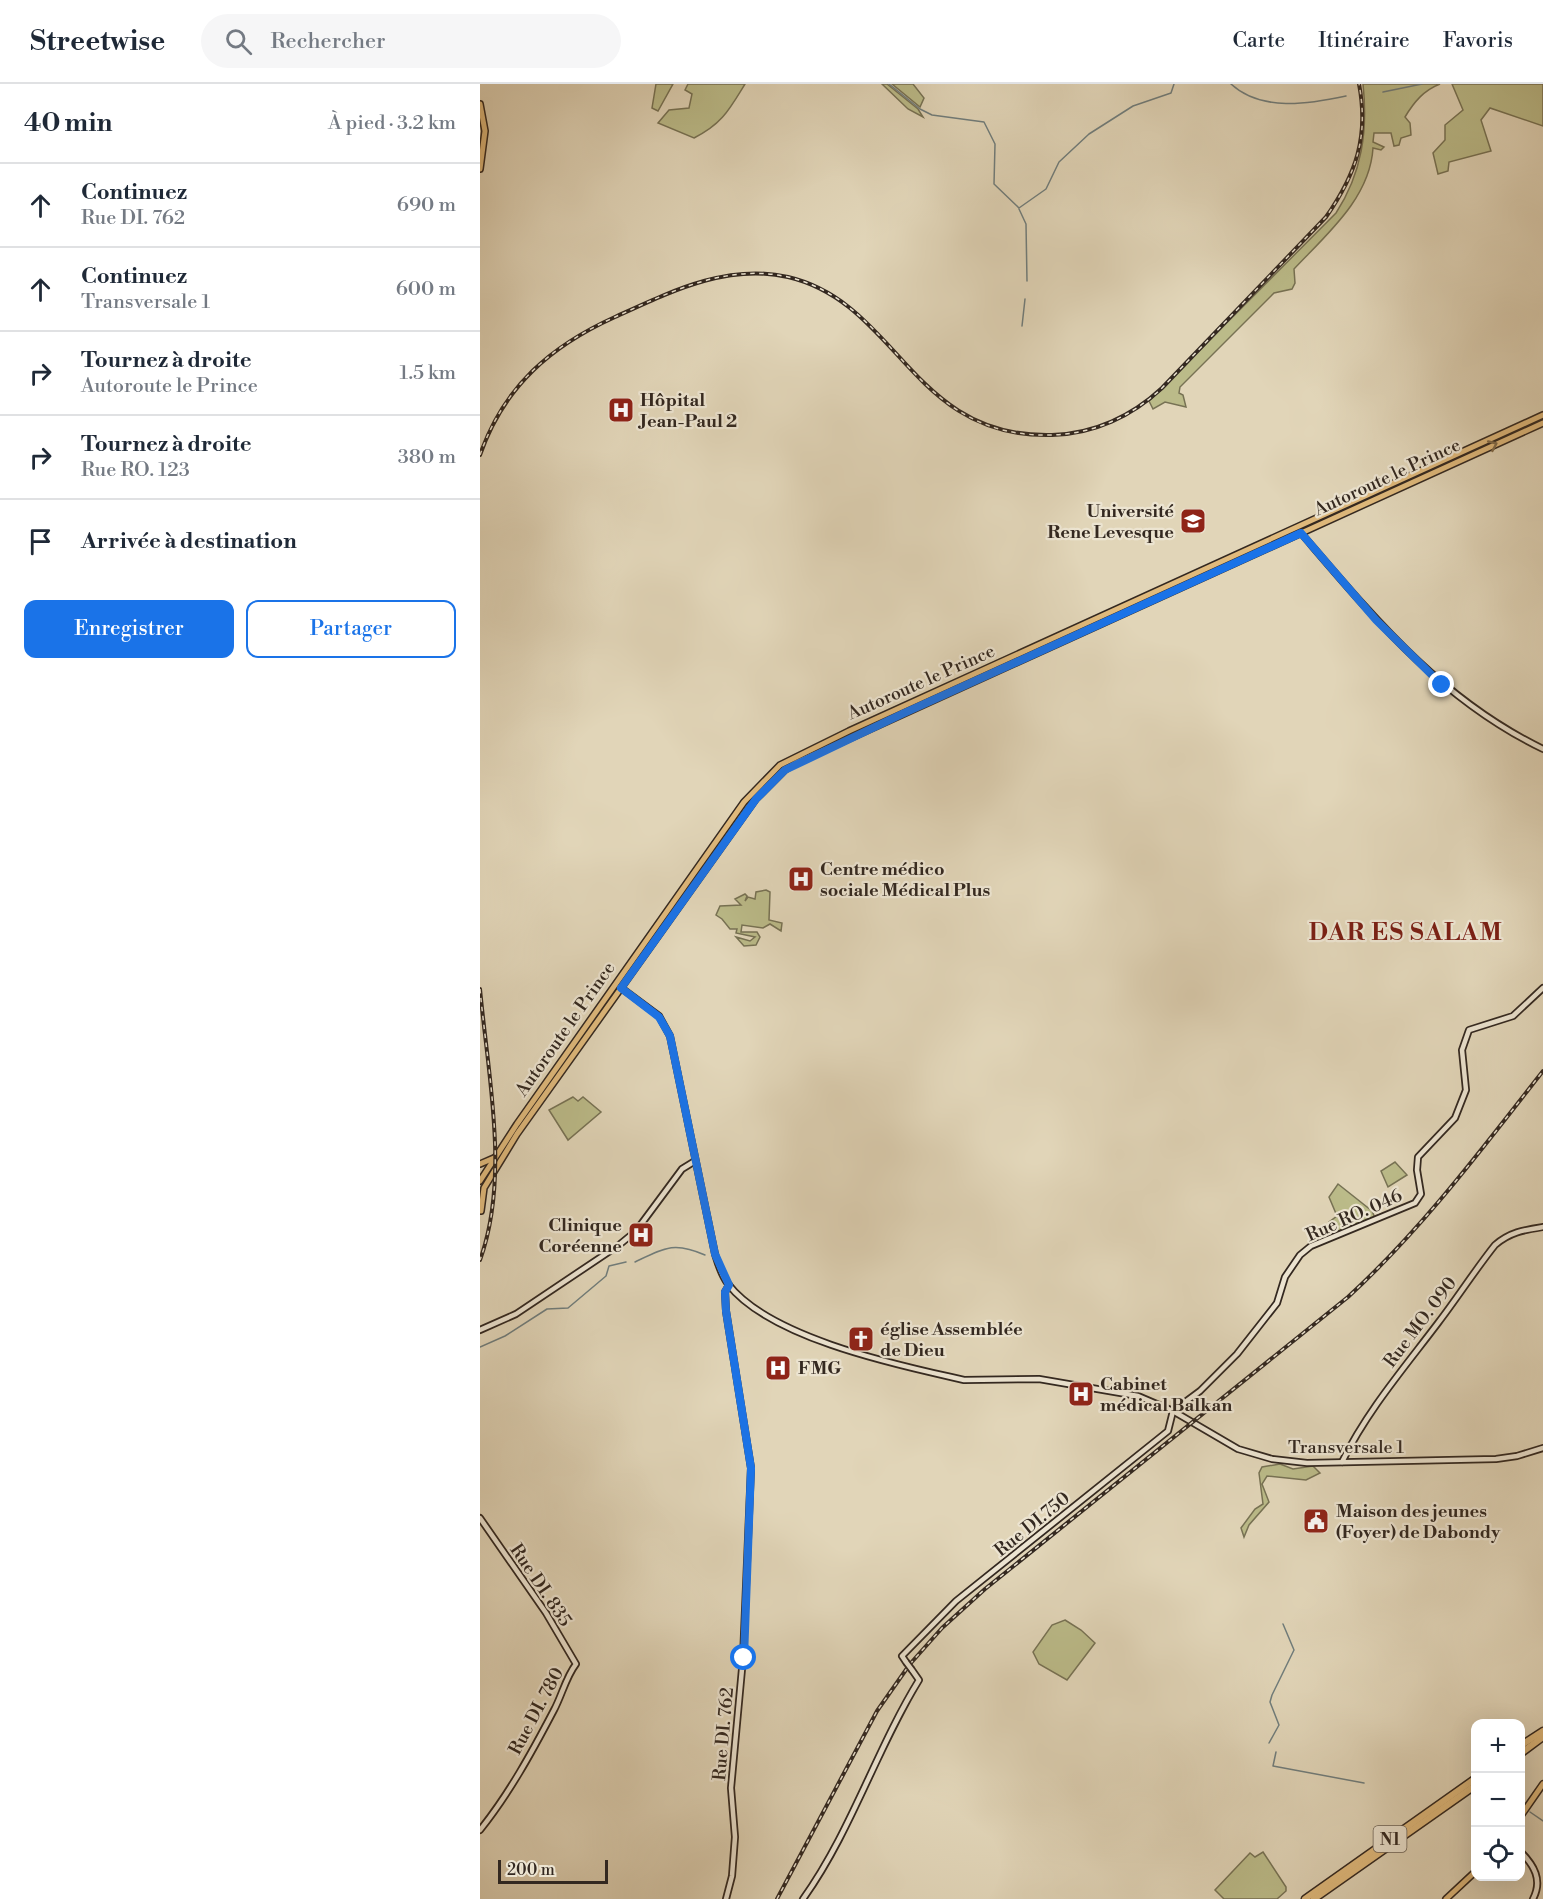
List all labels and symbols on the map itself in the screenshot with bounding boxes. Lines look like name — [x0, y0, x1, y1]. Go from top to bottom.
place label: Hôpital Jean-Paul 2 — [637, 389, 737, 433]
hospital icon: Hôpital Jean-Paul 2 — [606, 395, 636, 425]
street label: Autoroute le Prince — [1309, 433, 1464, 522]
one-way arrow — [1487, 440, 1498, 452]
place label: Université Rene Levesque — [1047, 500, 1174, 544]
school or university icon: Université Rene Levesque — [1178, 506, 1208, 536]
street label: Autoroute le Prince — [843, 640, 999, 726]
route end — [1428, 671, 1454, 697]
place label: Centre médico sociale Médical Plus — [820, 858, 991, 902]
hospital icon: Centre médico sociale Médical Plus — [786, 864, 816, 894]
district label: DAR ES SALAM — [1309, 918, 1503, 948]
street label: Autoroute le Prince — [510, 958, 620, 1102]
street label: Rue RO. 046 — [1302, 1184, 1406, 1247]
place label: Clinique Coréenne — [539, 1214, 622, 1258]
hospital icon: Clinique Coréenne — [626, 1220, 656, 1250]
street label: Rue MO. 090 — [1379, 1272, 1462, 1372]
place label: église Assemblée de Dieu — [880, 1318, 1023, 1362]
church icon: église Assemblée de Dieu — [846, 1324, 876, 1354]
hospital icon: FMG — [763, 1353, 793, 1383]
place label: FMG — [798, 1357, 842, 1380]
place label: Cabinet médical Balkan — [1100, 1373, 1232, 1417]
hospital icon: Cabinet médical Balkan — [1066, 1379, 1096, 1409]
street label: Transversale 1 — [1288, 1436, 1404, 1459]
street label: Rue DI.750 — [990, 1487, 1075, 1562]
place label: Maison des jeunes (Foyer) de Dabondy — [1336, 1500, 1501, 1544]
public building icon: Maison des jeunes (Foyer) de Dabondy — [1301, 1506, 1331, 1536]
street label: Rue DI. 835 — [504, 1539, 577, 1631]
route start — [730, 1644, 756, 1670]
street label: Rue DI. 780 — [504, 1664, 569, 1759]
street label: Rue DI. 762 — [708, 1686, 739, 1782]
road number: N1 — [1374, 1826, 1406, 1852]
scale bar — [498, 1857, 608, 1884]

